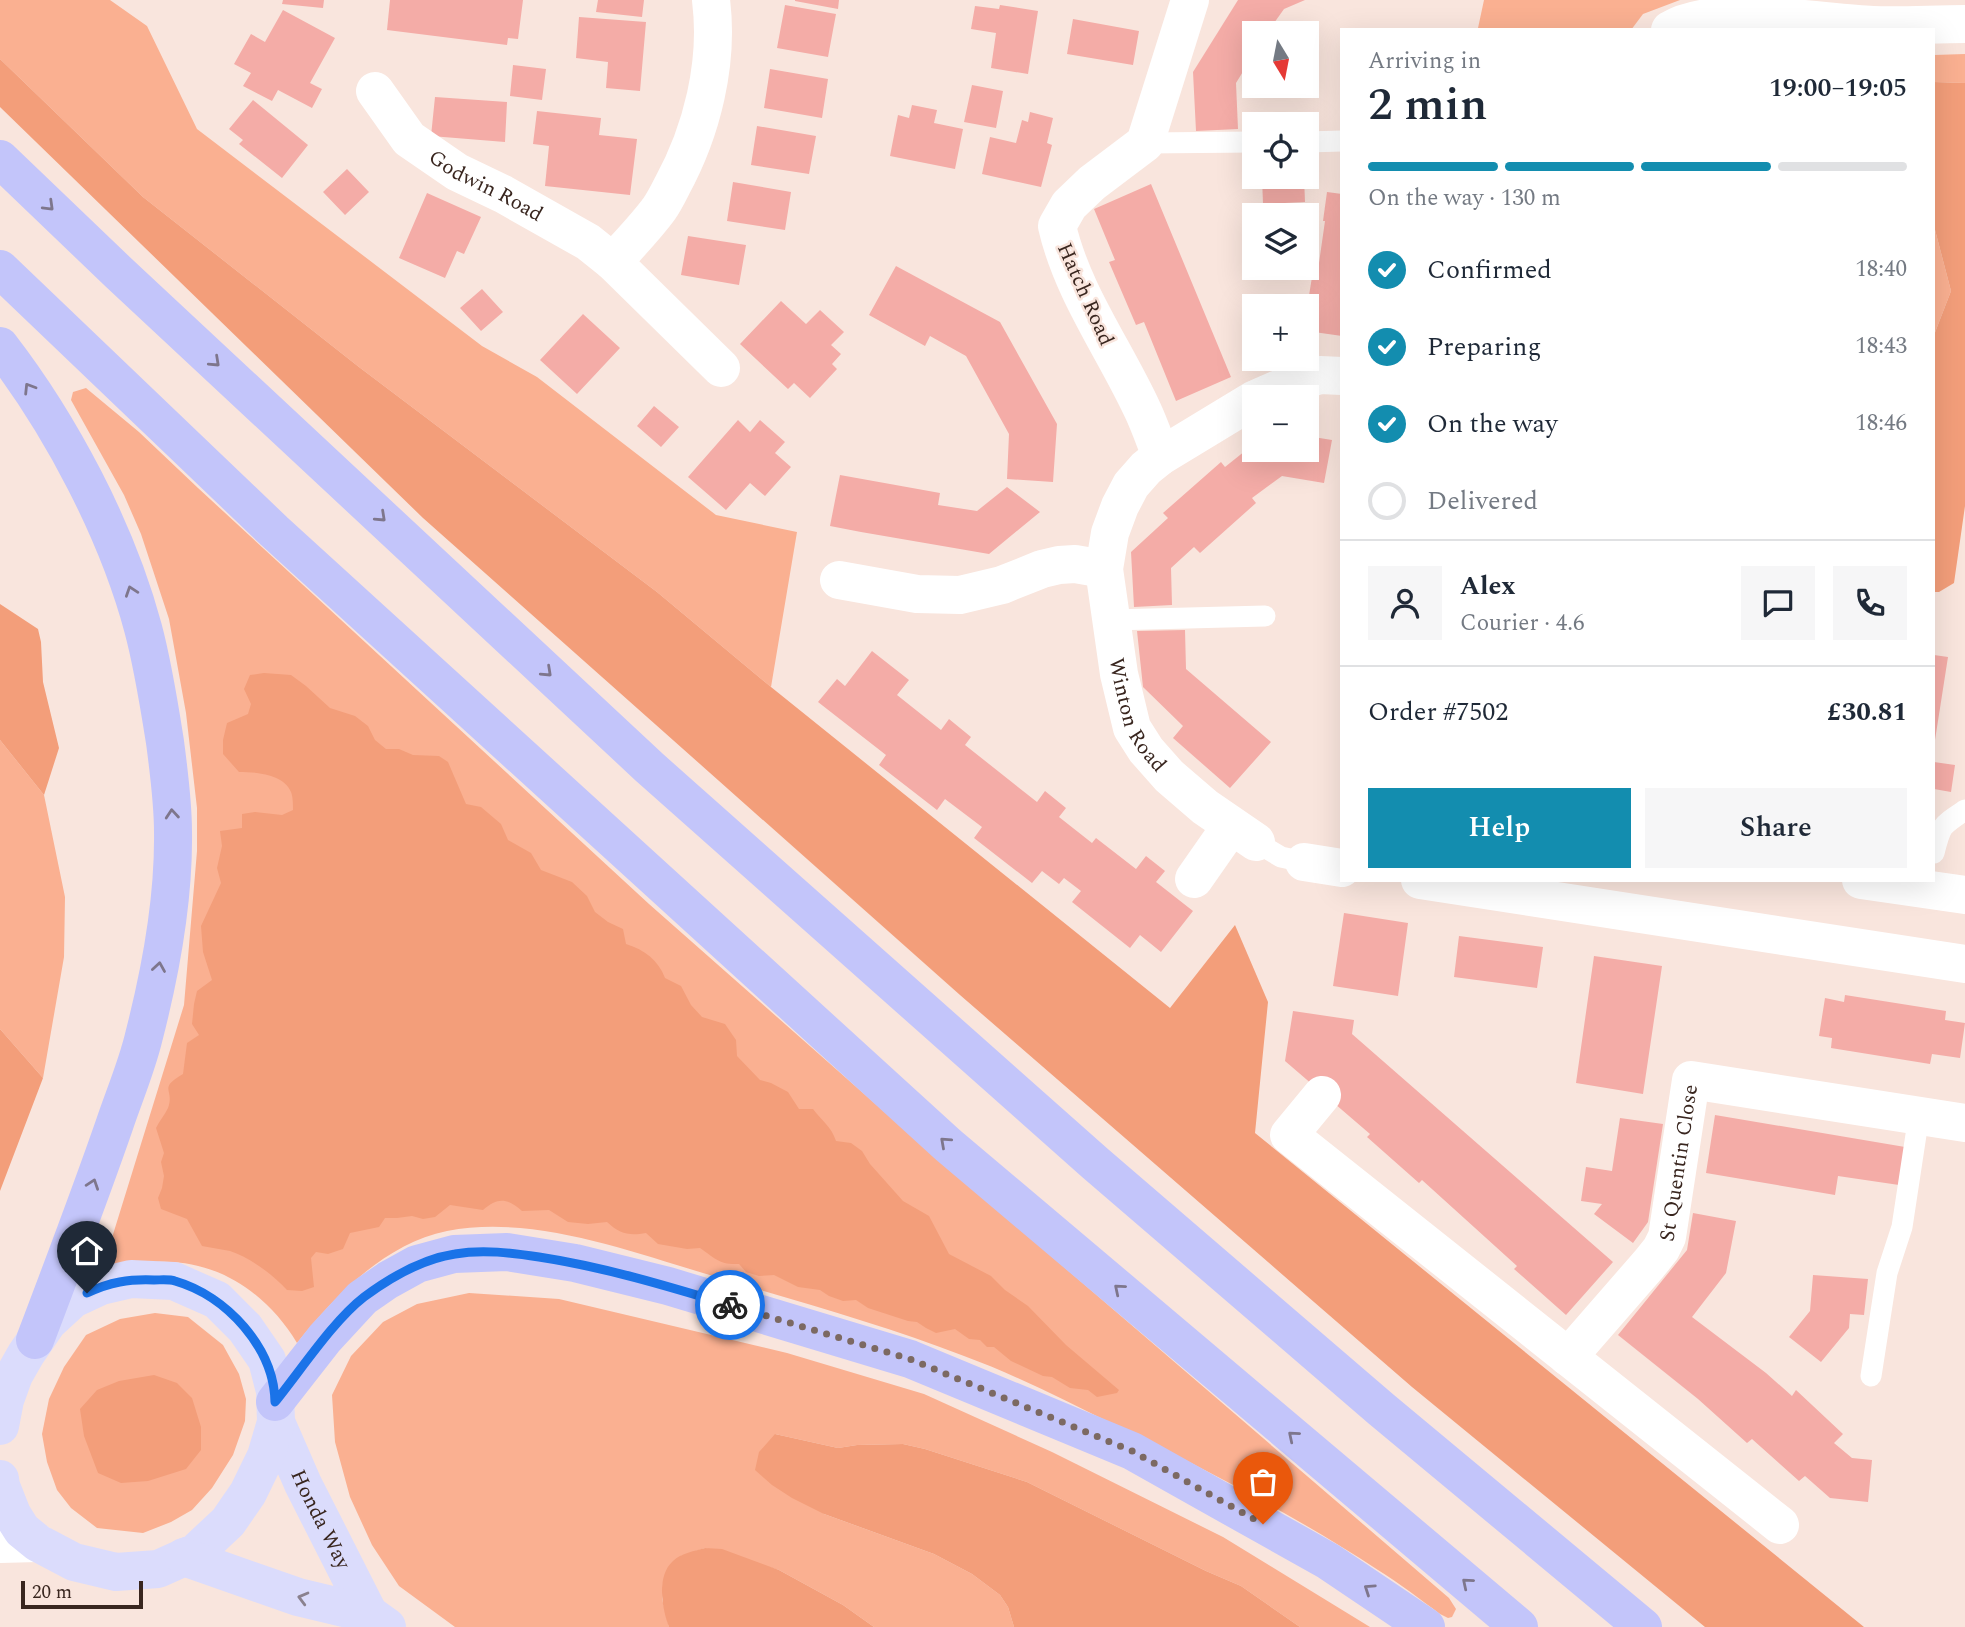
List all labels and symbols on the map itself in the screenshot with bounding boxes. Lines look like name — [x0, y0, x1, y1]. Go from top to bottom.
north arrow — [1242, 21, 1320, 98]
street label: Godwin Road — [422, 142, 549, 231]
one-way arrow — [41, 197, 54, 210]
street label: Hatch Road — [1048, 238, 1122, 351]
one-way arrow — [207, 354, 220, 367]
one-way arrow — [25, 383, 38, 396]
one-way arrow — [373, 509, 386, 522]
one-way arrow — [125, 585, 139, 598]
street label: Winton Road — [1100, 656, 1174, 780]
one-way arrow — [539, 664, 552, 677]
one-way arrow — [165, 808, 180, 819]
one-way arrow — [151, 961, 166, 973]
street label: St Quentin Close — [1652, 1082, 1707, 1244]
one-way arrow — [941, 1138, 954, 1150]
one-way arrow — [85, 1179, 99, 1191]
pin — [57, 1221, 117, 1293]
courier — [695, 1270, 765, 1340]
one-way arrow — [1114, 1285, 1127, 1297]
one-way arrow — [1288, 1432, 1301, 1444]
pin — [1233, 1452, 1293, 1524]
street label: Honda Way — [282, 1464, 359, 1576]
scale bar — [21, 1578, 144, 1610]
one-way arrow — [1462, 1579, 1475, 1591]
one-way arrow — [1364, 1584, 1377, 1597]
one-way arrow — [297, 1592, 309, 1606]

